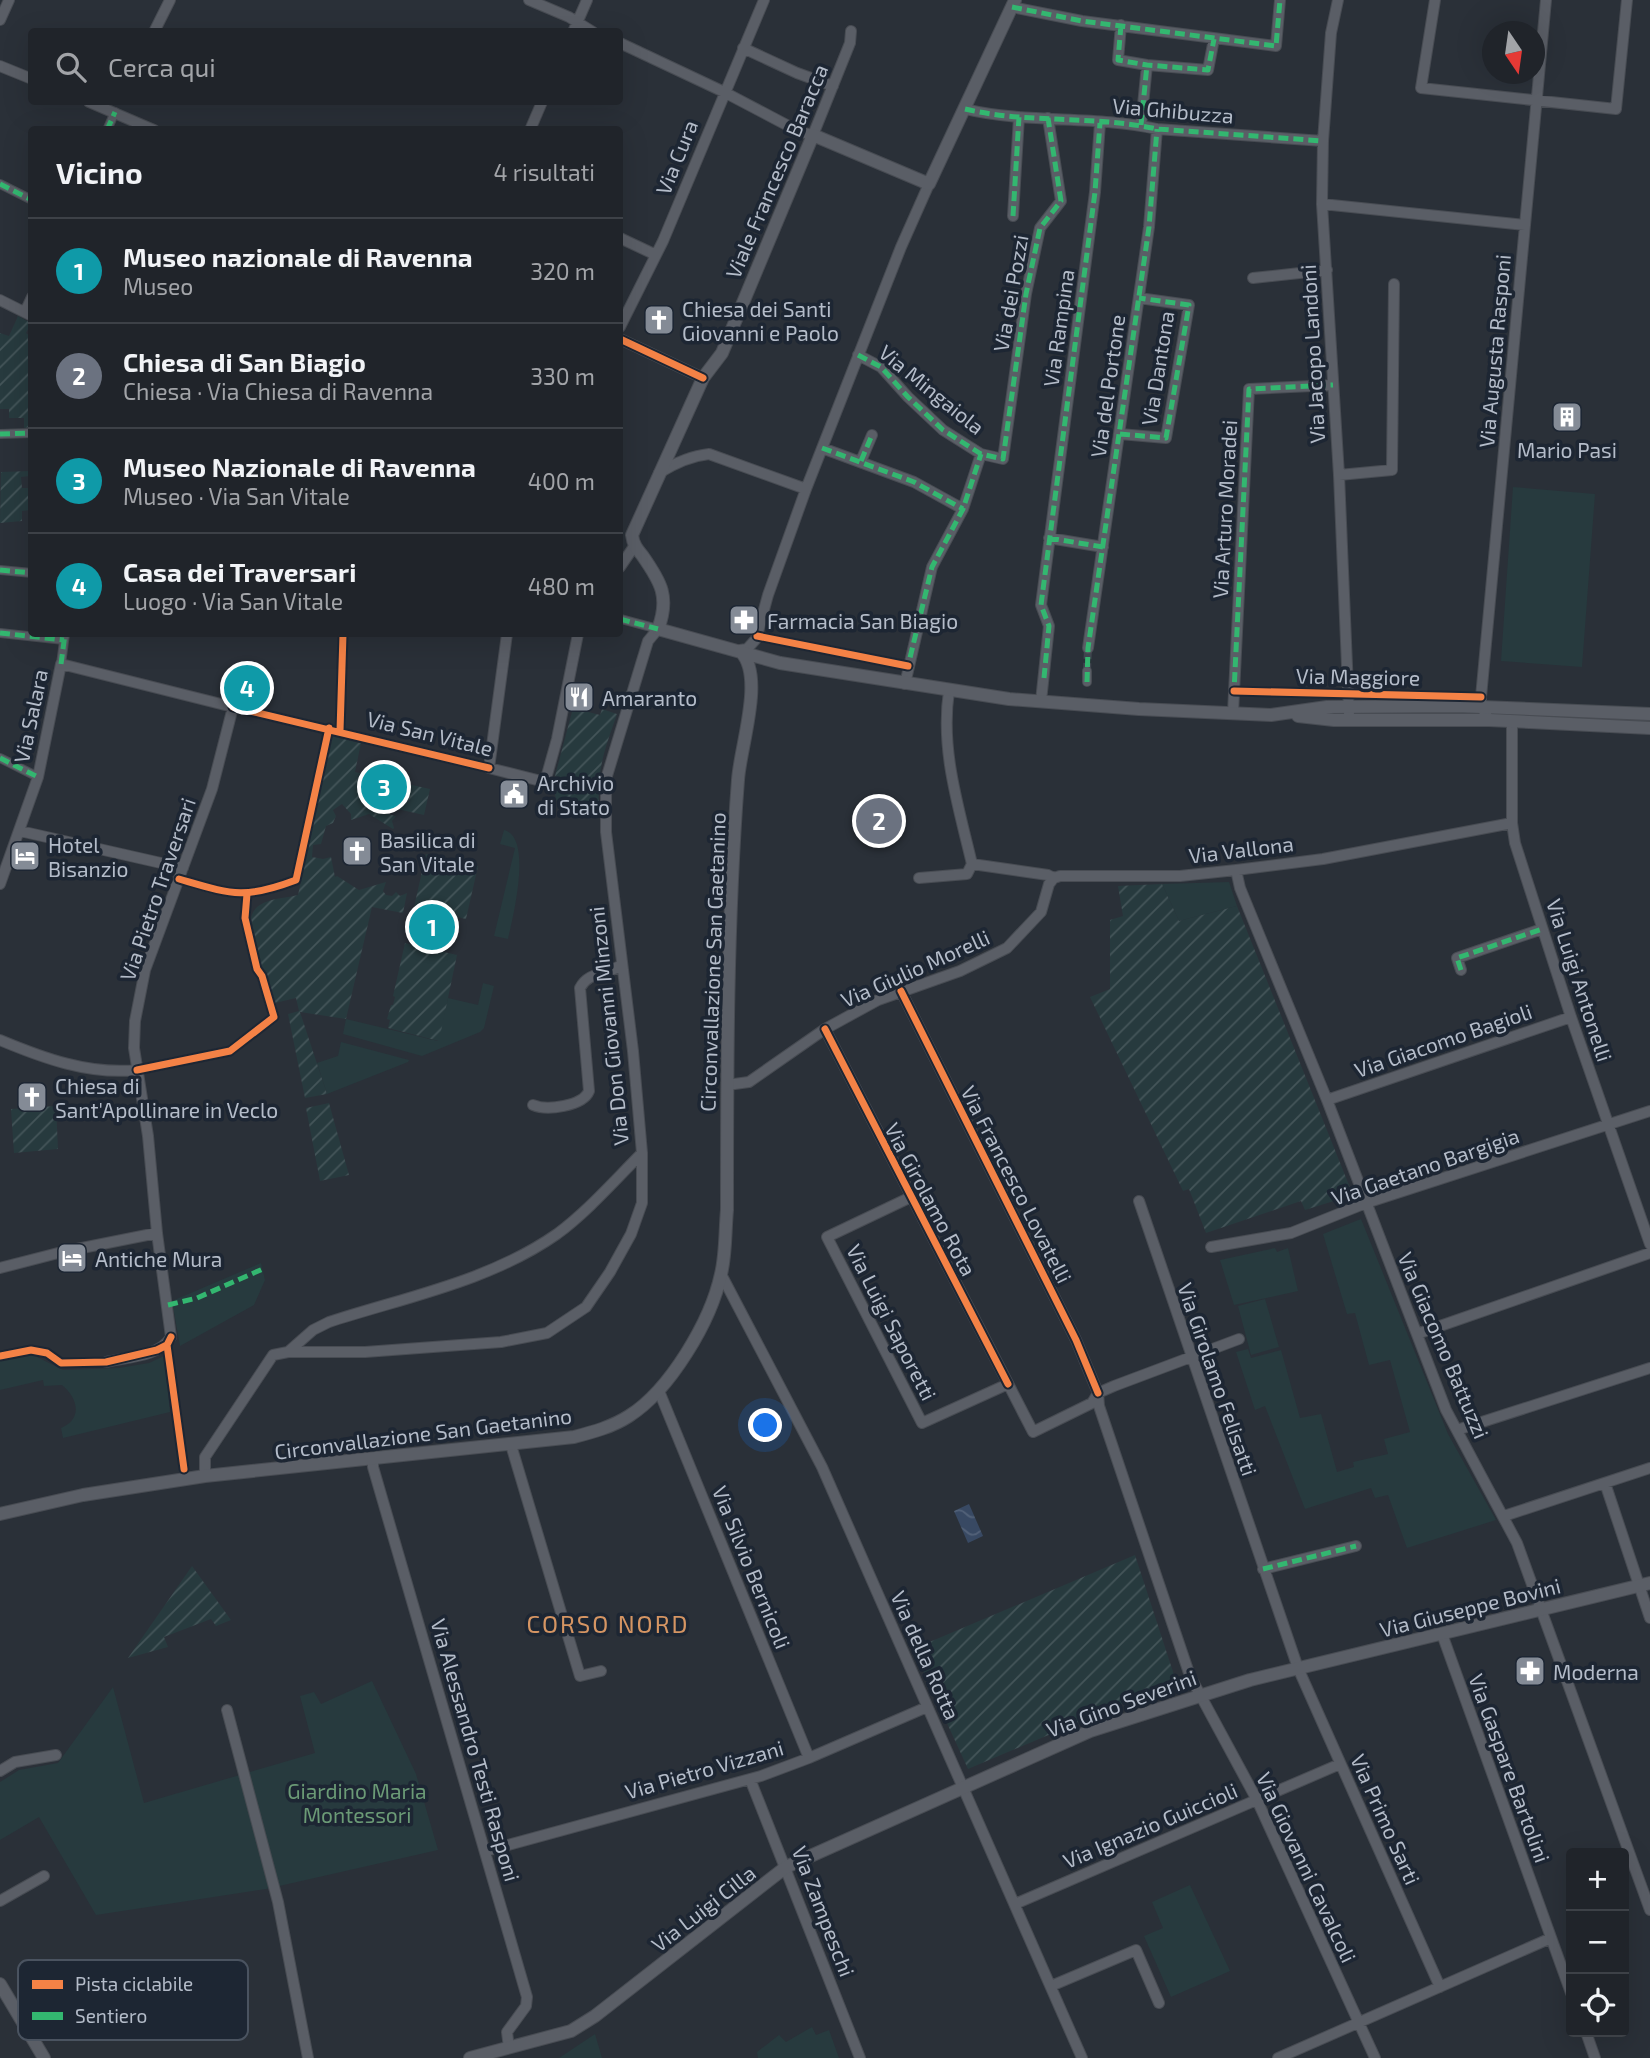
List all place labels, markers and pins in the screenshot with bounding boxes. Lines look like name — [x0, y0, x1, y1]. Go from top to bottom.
place label: Chiesa dei Santi Giovanni e Paolo — [682, 296, 839, 345]
church icon: Chiesa dei Santi Giovanni e Paolo — [642, 303, 676, 337]
building icon: Mario Pasi — [1550, 400, 1584, 434]
place label: Mario Pasi — [1517, 437, 1617, 462]
pharmacy icon: Farmacia San Biagio — [727, 603, 761, 637]
place label: Farmacia San Biagio — [767, 608, 958, 633]
pin: 4 — [224, 662, 270, 714]
restaurant icon: Amaranto — [562, 680, 596, 714]
place label: Amaranto — [602, 685, 697, 710]
pin: 3 — [361, 761, 407, 813]
place label: Archivio di Stato — [537, 770, 614, 819]
public building icon: Archivio di Stato — [497, 777, 531, 811]
pin: 2 — [856, 795, 902, 847]
place label: Basilica di San Vitale — [380, 827, 476, 876]
place label: Hotel Bisanzio — [48, 832, 128, 881]
church icon: Basilica di San Vitale — [340, 834, 374, 868]
hotel icon: Hotel Bisanzio — [8, 839, 42, 873]
pin: 1 — [409, 901, 455, 953]
place label: Chiesa di Sant'Apollinare in Veclo — [55, 1073, 278, 1122]
church icon: Chiesa di Sant'Apollinare in Veclo — [15, 1080, 49, 1114]
hotel icon: Antiche Mura — [55, 1241, 89, 1275]
place label: Antiche Mura — [95, 1246, 222, 1271]
pharmacy icon: Moderna — [1513, 1654, 1547, 1688]
place label: Moderna — [1553, 1659, 1639, 1684]

